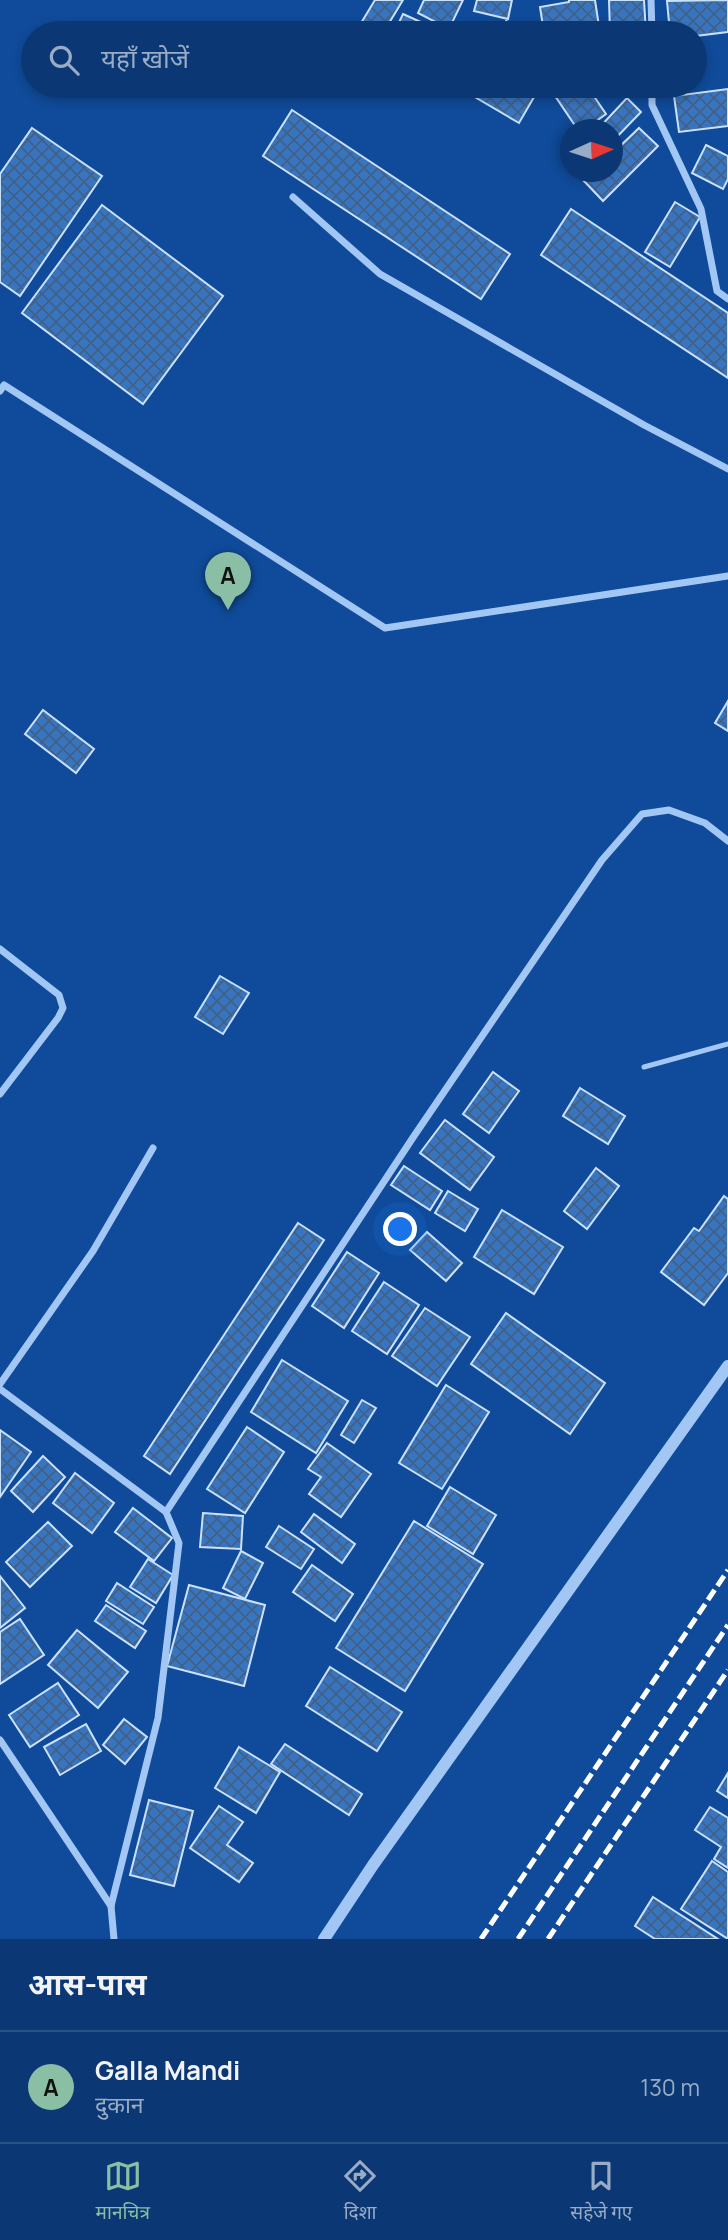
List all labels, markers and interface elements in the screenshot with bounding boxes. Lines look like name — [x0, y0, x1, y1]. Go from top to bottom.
search box — [21, 21, 707, 98]
text: यहाँ खोजें — [101, 40, 189, 76]
icon: search — [45, 41, 83, 79]
north arrow — [560, 119, 623, 182]
pin: A — [205, 552, 251, 610]
your location — [383, 1212, 417, 1246]
text: आस-पास — [28, 1963, 147, 2004]
text: Galla Mandi — [95, 2052, 240, 2088]
text: A — [43, 2071, 59, 2103]
text: 130 m — [640, 2071, 700, 2103]
text: दुकान — [95, 2088, 144, 2120]
tab: मानचित्र — [96, 2157, 150, 2227]
tab: दिशा — [341, 2157, 379, 2227]
tab: सहेजे गए — [570, 2157, 632, 2227]

